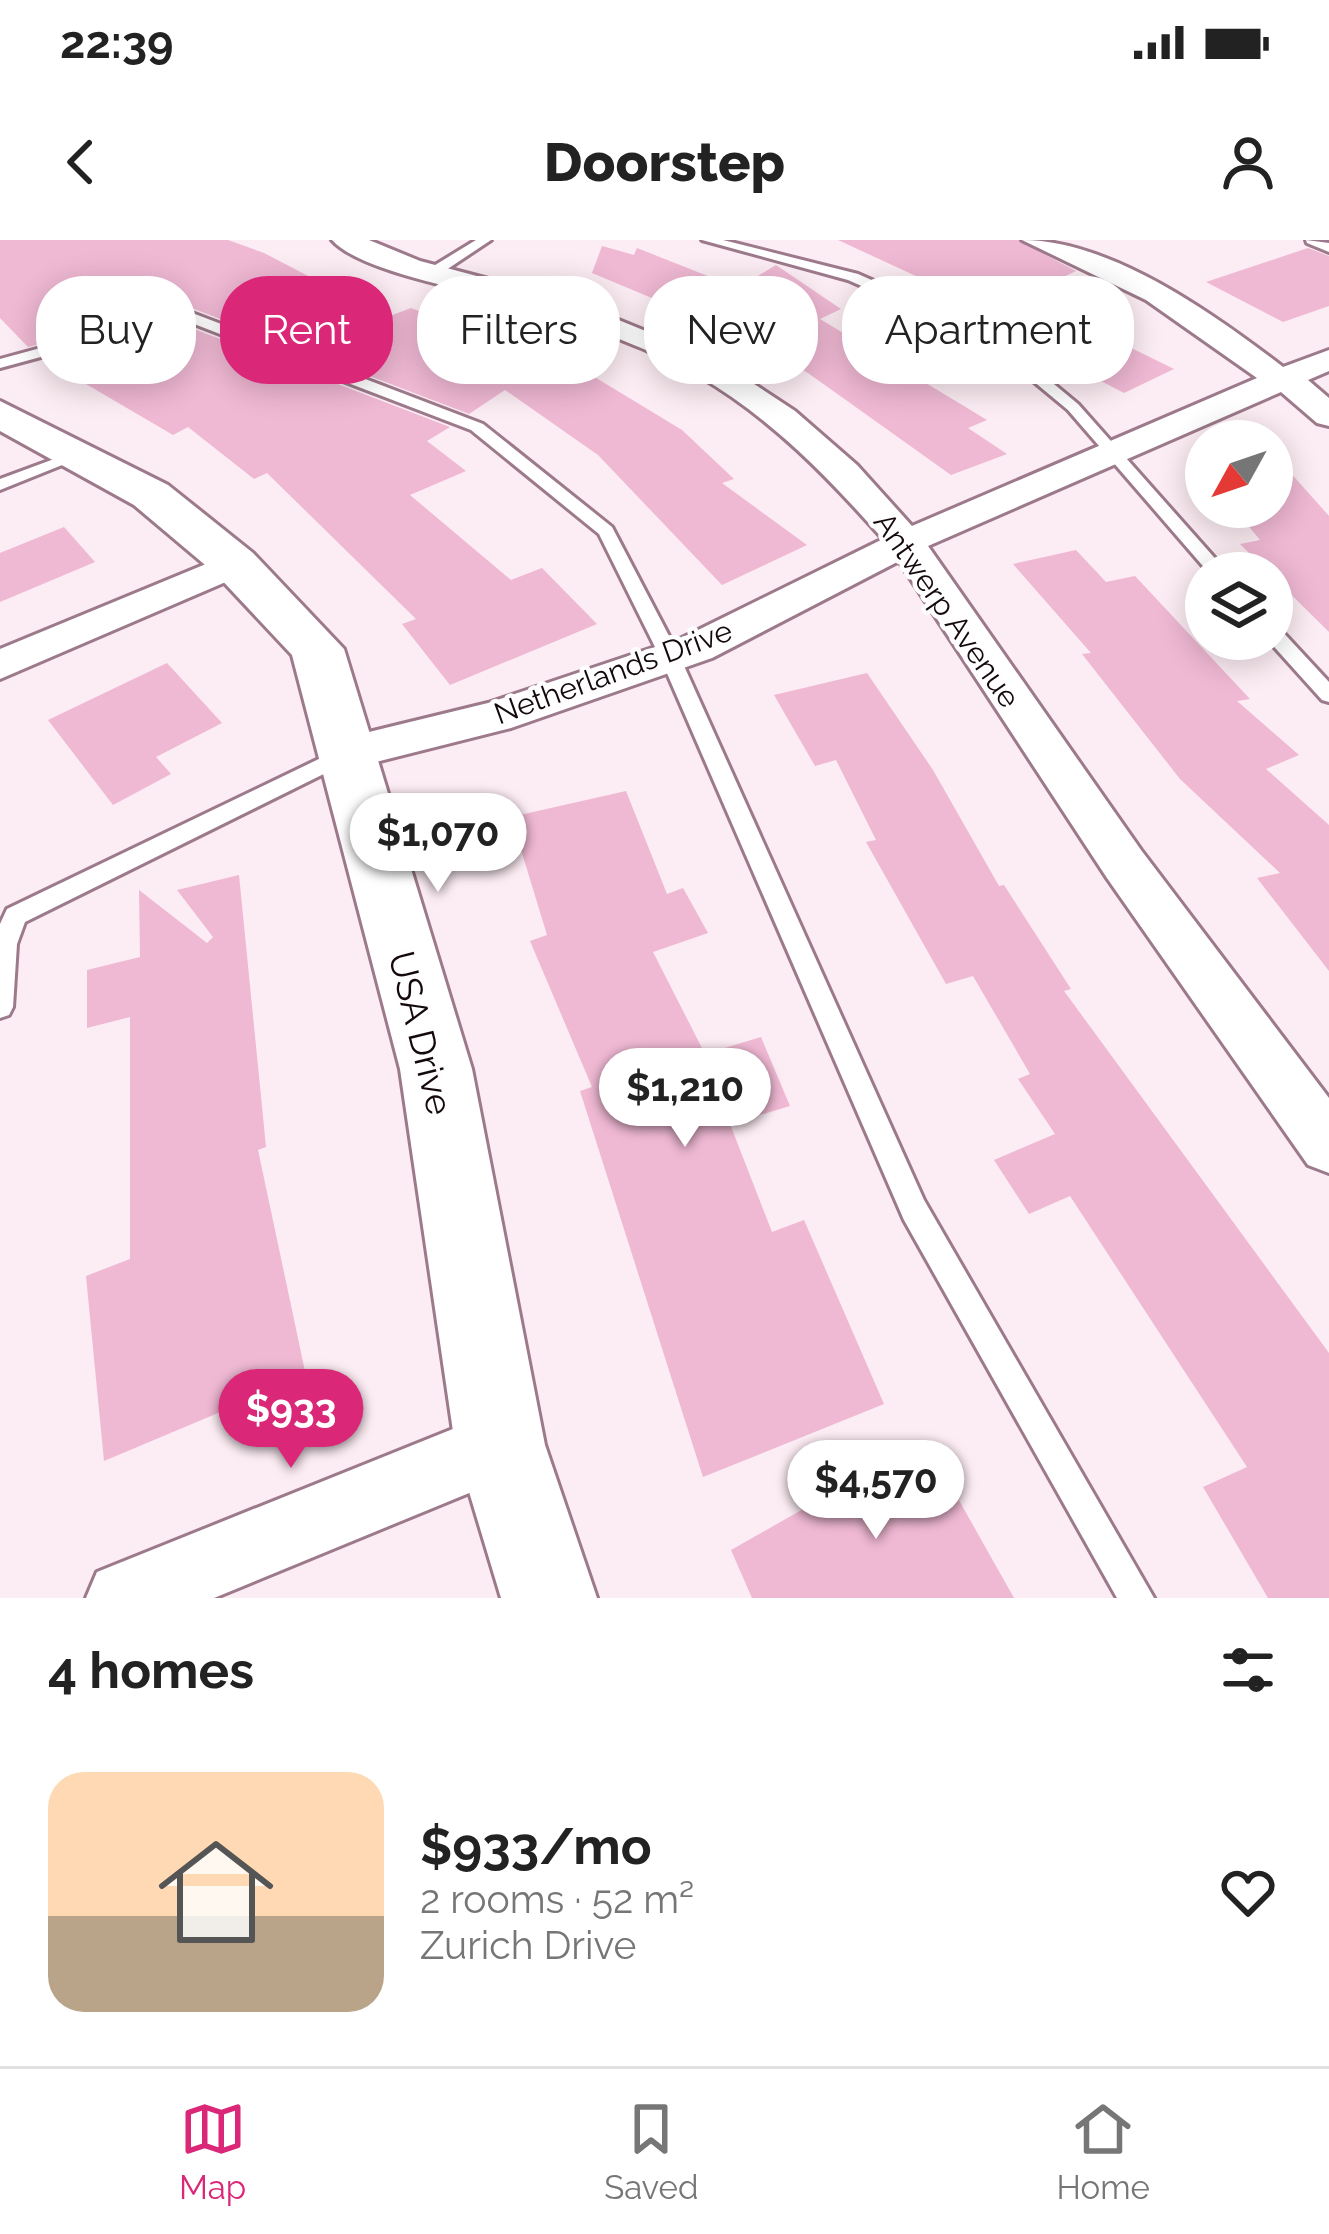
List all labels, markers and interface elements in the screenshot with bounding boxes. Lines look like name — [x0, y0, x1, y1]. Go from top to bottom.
text: 22:39 — [60, 16, 174, 69]
icon: back — [48, 129, 114, 195]
icon: person — [1215, 129, 1281, 195]
text: Doorstep — [544, 130, 785, 194]
chip: Buy — [36, 276, 196, 384]
chip: Rent — [220, 276, 393, 384]
chip: Filters — [417, 276, 620, 384]
chip: New — [644, 276, 818, 384]
chip: Apartment — [842, 276, 1134, 384]
north arrow — [1185, 420, 1293, 528]
map controls — [1185, 420, 1293, 660]
street label: Antwerp Avenue — [867, 506, 1027, 714]
button: layers — [1185, 552, 1293, 660]
street label: Netherlands Drive — [489, 613, 737, 731]
pin: $1,070 — [340, 793, 536, 895]
text: $1,070 — [377, 809, 499, 855]
street label: USA Drive — [380, 947, 462, 1119]
pin: $1,210 — [587, 1048, 783, 1150]
text: $1,210 — [626, 1064, 744, 1110]
pin: $933 — [220, 1369, 362, 1471]
text: $933 — [245, 1385, 337, 1431]
pin: $4,570 — [778, 1440, 974, 1542]
text: $4,570 — [814, 1456, 938, 1502]
icon: filters — [1215, 1637, 1281, 1703]
text: 4 homes — [48, 1640, 254, 1700]
text: $933/mo — [420, 1816, 652, 1876]
icon: home — [144, 1820, 288, 1964]
icon: heart — [1215, 1859, 1281, 1925]
text: 2 rooms · 52 m² — [420, 1876, 694, 1922]
text: Zurich Drive — [420, 1922, 637, 1968]
tab: Map — [179, 2096, 246, 2207]
tab: Saved — [604, 2096, 699, 2207]
tab: Home — [1057, 2096, 1150, 2207]

